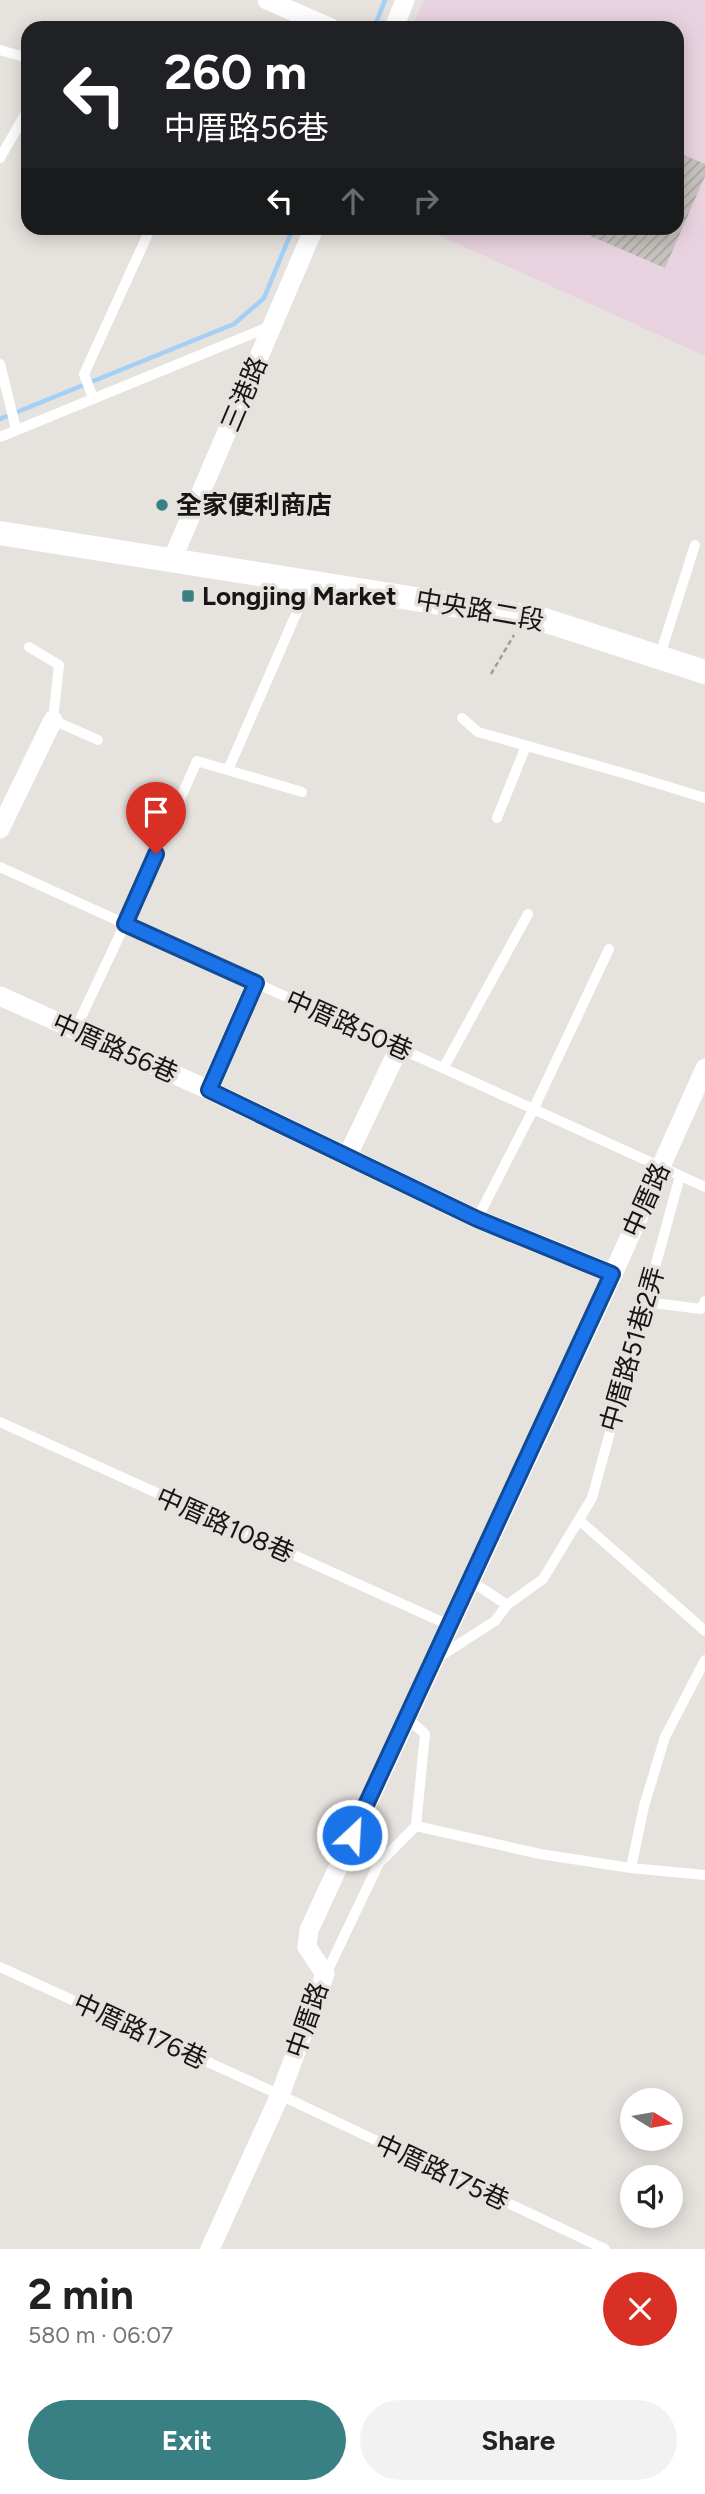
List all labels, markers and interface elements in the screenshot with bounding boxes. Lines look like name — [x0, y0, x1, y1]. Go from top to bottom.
text: 260 m — [164, 42, 307, 101]
icon: left — [49, 49, 140, 140]
text: 中厝路56巷 — [164, 109, 329, 147]
icon: left — [261, 182, 299, 220]
icon: ahead — [334, 182, 372, 220]
icon: right — [407, 182, 445, 220]
street label: 三港路 — [214, 352, 274, 436]
place label: 全家便利商店 — [176, 489, 332, 521]
marker: 全家便利商店 — [154, 497, 170, 513]
place label: Longjing Market — [202, 580, 397, 612]
street label: 中央路二段 — [413, 583, 547, 637]
marker: Longjing Market — [180, 588, 196, 604]
pin — [126, 782, 186, 854]
icon: arrive — [137, 793, 175, 831]
street label: 中厝路50巷 — [281, 983, 417, 1067]
street label: 中厝路56巷 — [47, 1006, 183, 1090]
street label: 中厝路 — [616, 1158, 676, 1242]
street label: 中厝路51巷2弄 — [593, 1263, 671, 1435]
street label: 中厝路108巷 — [151, 1480, 299, 1570]
position arrow — [315, 1798, 389, 1872]
street label: 中厝路 — [279, 1978, 335, 2062]
street label: 中厝路176巷 — [68, 1986, 212, 2076]
north arrow — [620, 2088, 682, 2151]
map controls — [620, 2088, 683, 2228]
street label: 中厝路175巷 — [370, 2127, 514, 2217]
button: sound — [620, 2165, 683, 2228]
text: 2 min — [28, 2269, 134, 2320]
button: close — [603, 2272, 677, 2346]
text: 580 m · 06:07 — [28, 2321, 173, 2349]
button: Exit — [28, 2400, 346, 2480]
button: Share — [360, 2400, 677, 2480]

